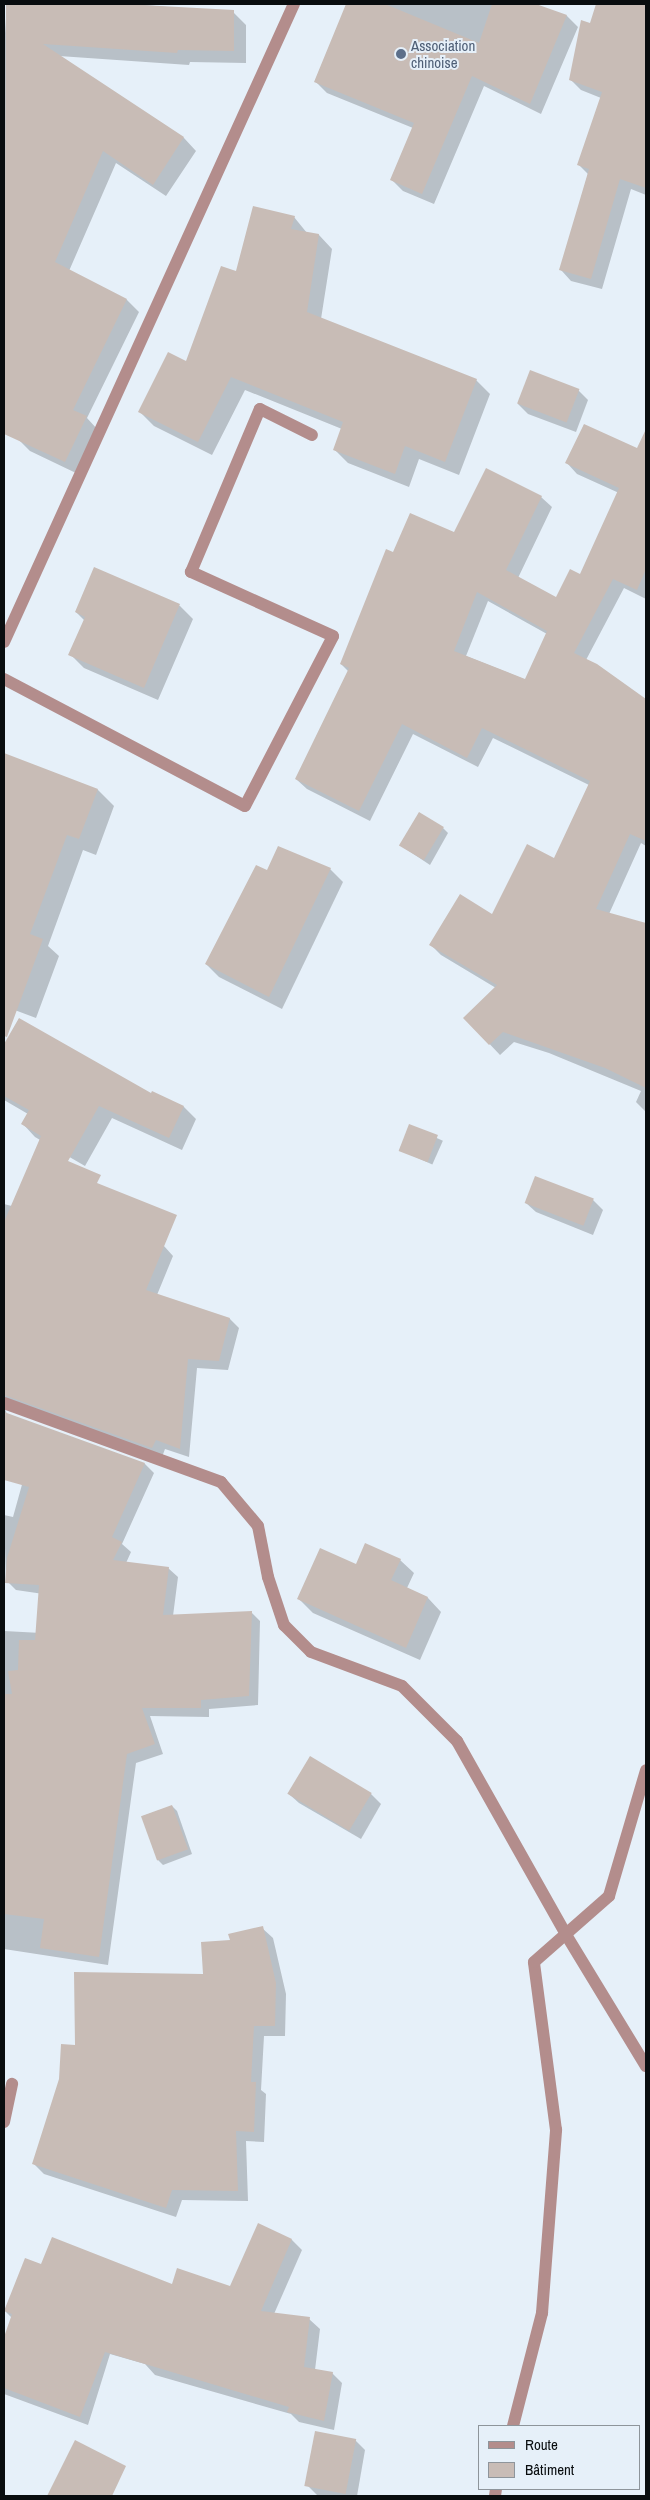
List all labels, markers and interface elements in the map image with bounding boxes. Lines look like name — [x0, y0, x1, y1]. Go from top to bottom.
place label: Association chinoise — [411, 36, 475, 71]
marker: Association chinoise — [395, 48, 407, 60]
legend — [478, 2425, 640, 2490]
text: Route — [525, 2434, 558, 2455]
text: Bâtiment — [525, 2459, 574, 2480]

